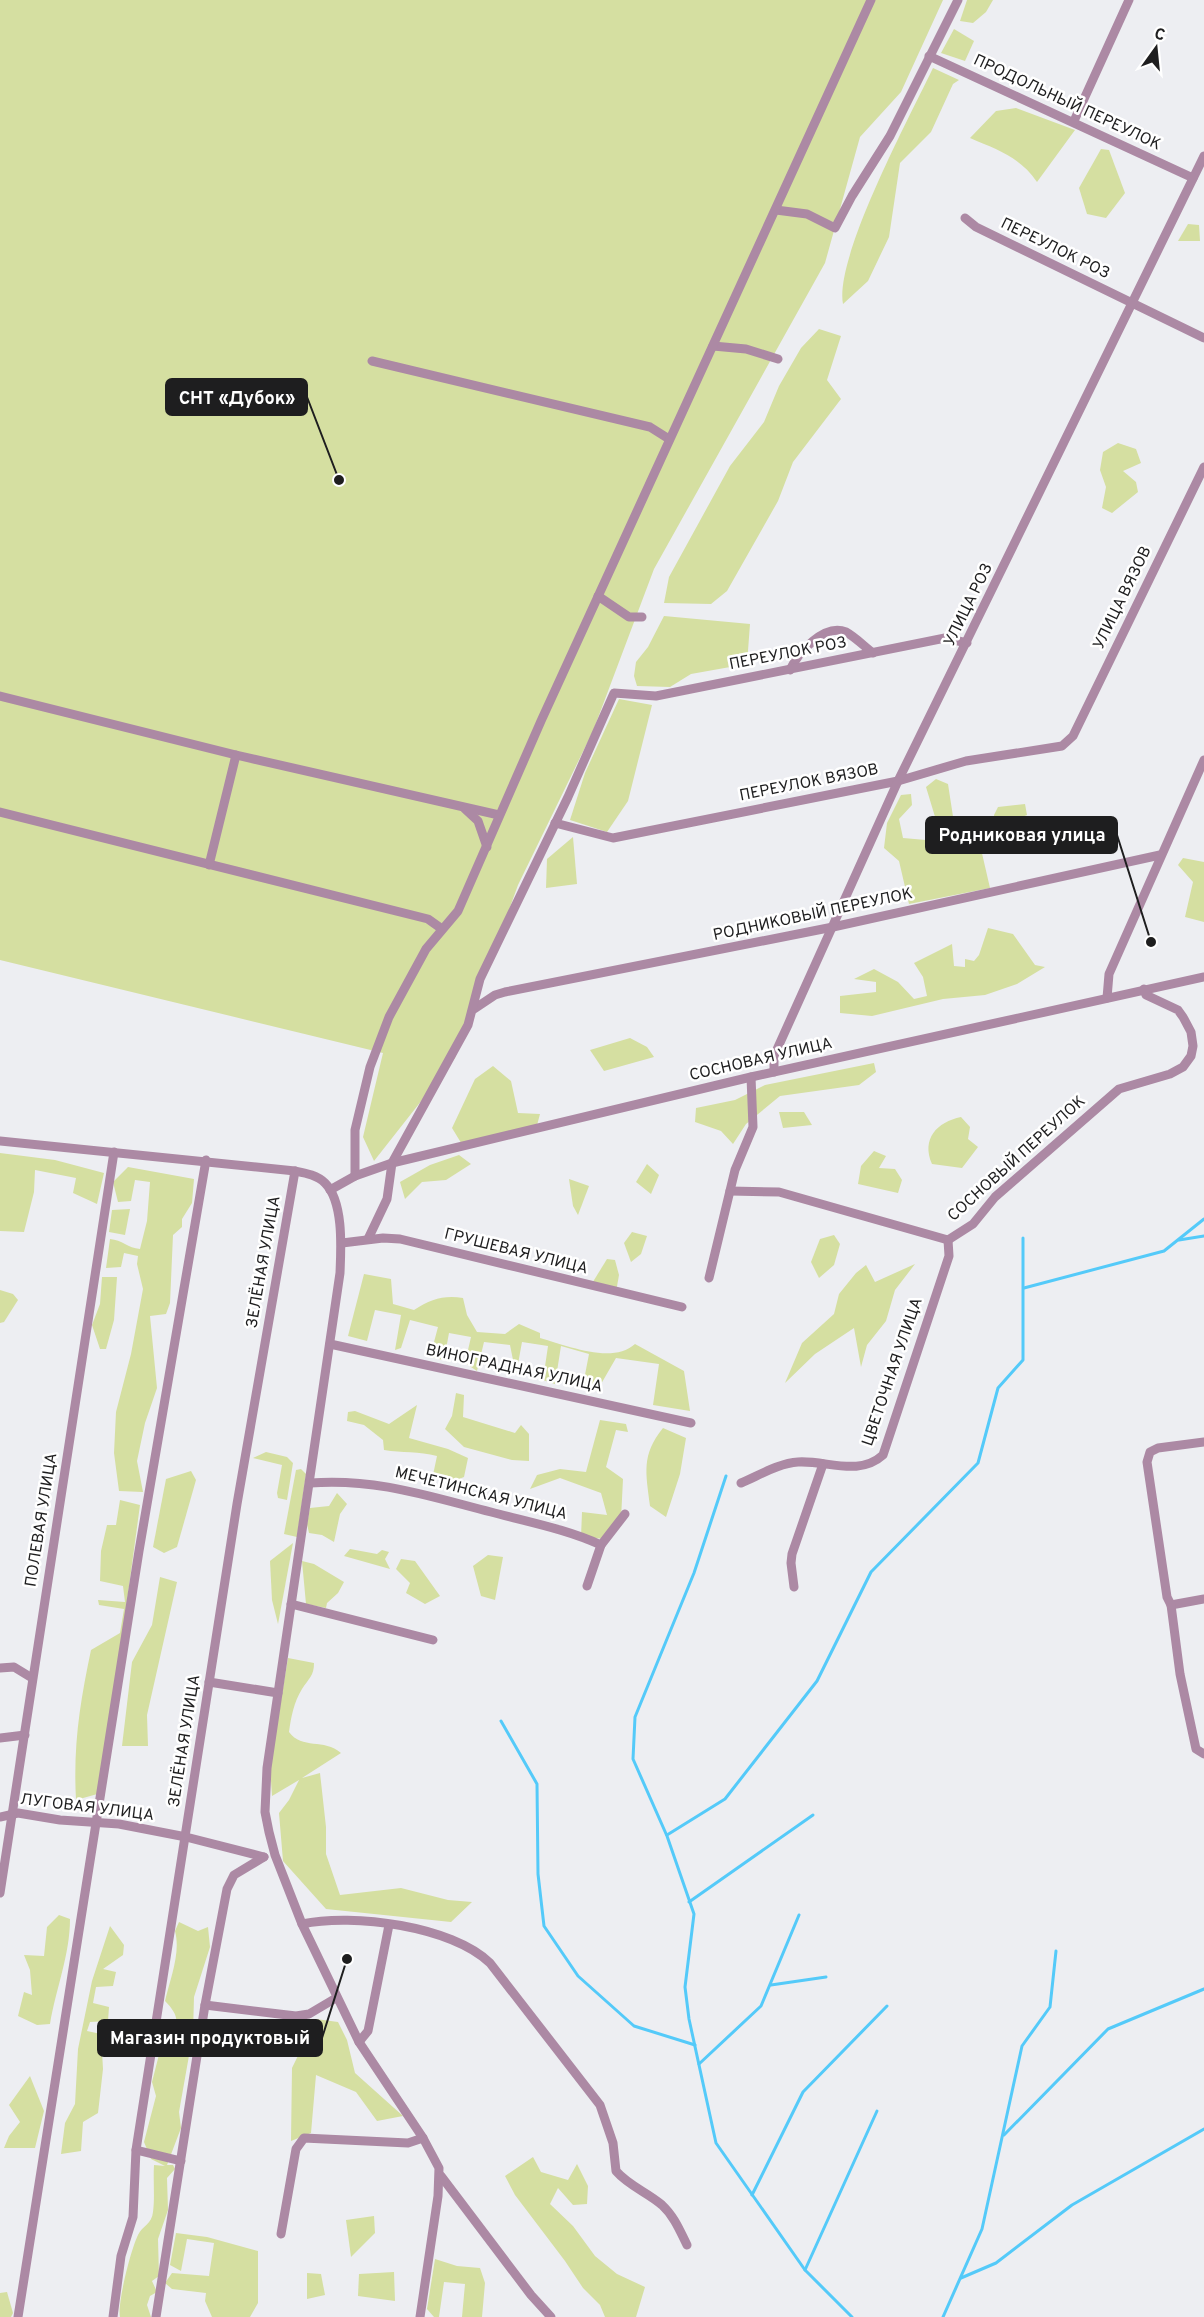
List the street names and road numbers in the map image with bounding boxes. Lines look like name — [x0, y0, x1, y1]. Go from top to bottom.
street label: ПРОДОЛЬНЫЙ ПЕРЕУЛОК — [970, 49, 1165, 155]
street label: ПЕРЕУЛОК РОЗ — [997, 214, 1113, 284]
street label: УЛИЦА ВЯЗОВ — [1089, 543, 1157, 653]
street label: УЛИЦА РОЗ — [940, 560, 998, 650]
street label: ПЕРЕУЛОК РОЗ — [728, 633, 848, 675]
street label: ПЕРЕУЛОК ВЯЗОВ — [738, 760, 880, 806]
street label: РОДНИКОВЫЙ ПЕРЕУЛОК — [711, 882, 915, 946]
street label: СОСНОВАЯ УЛИЦА — [688, 1034, 835, 1086]
street label: СОСНОВЫЙ ПЕРЕУЛОК — [943, 1090, 1090, 1226]
street label: ЗЕЛЁНАЯ УЛИЦА — [241, 1194, 286, 1330]
street label: ГРУШЕВАЯ УЛИЦА — [442, 1224, 590, 1280]
street label: ЦВЕТОЧНАЯ УЛИЦА — [858, 1295, 928, 1449]
street label: ВИНОГРАДНАЯ УЛИЦА — [424, 1340, 604, 1398]
street label: ПОЛЕВАЯ УЛИЦА — [22, 1451, 63, 1589]
street label: МЕЧЕТИНСКАЯ УЛИЦА — [393, 1463, 569, 1525]
street label: ЗЕЛЁНАЯ УЛИЦА — [163, 1673, 205, 1809]
street label: ЛУГОВАЯ УЛИЦА — [19, 1790, 155, 1826]

